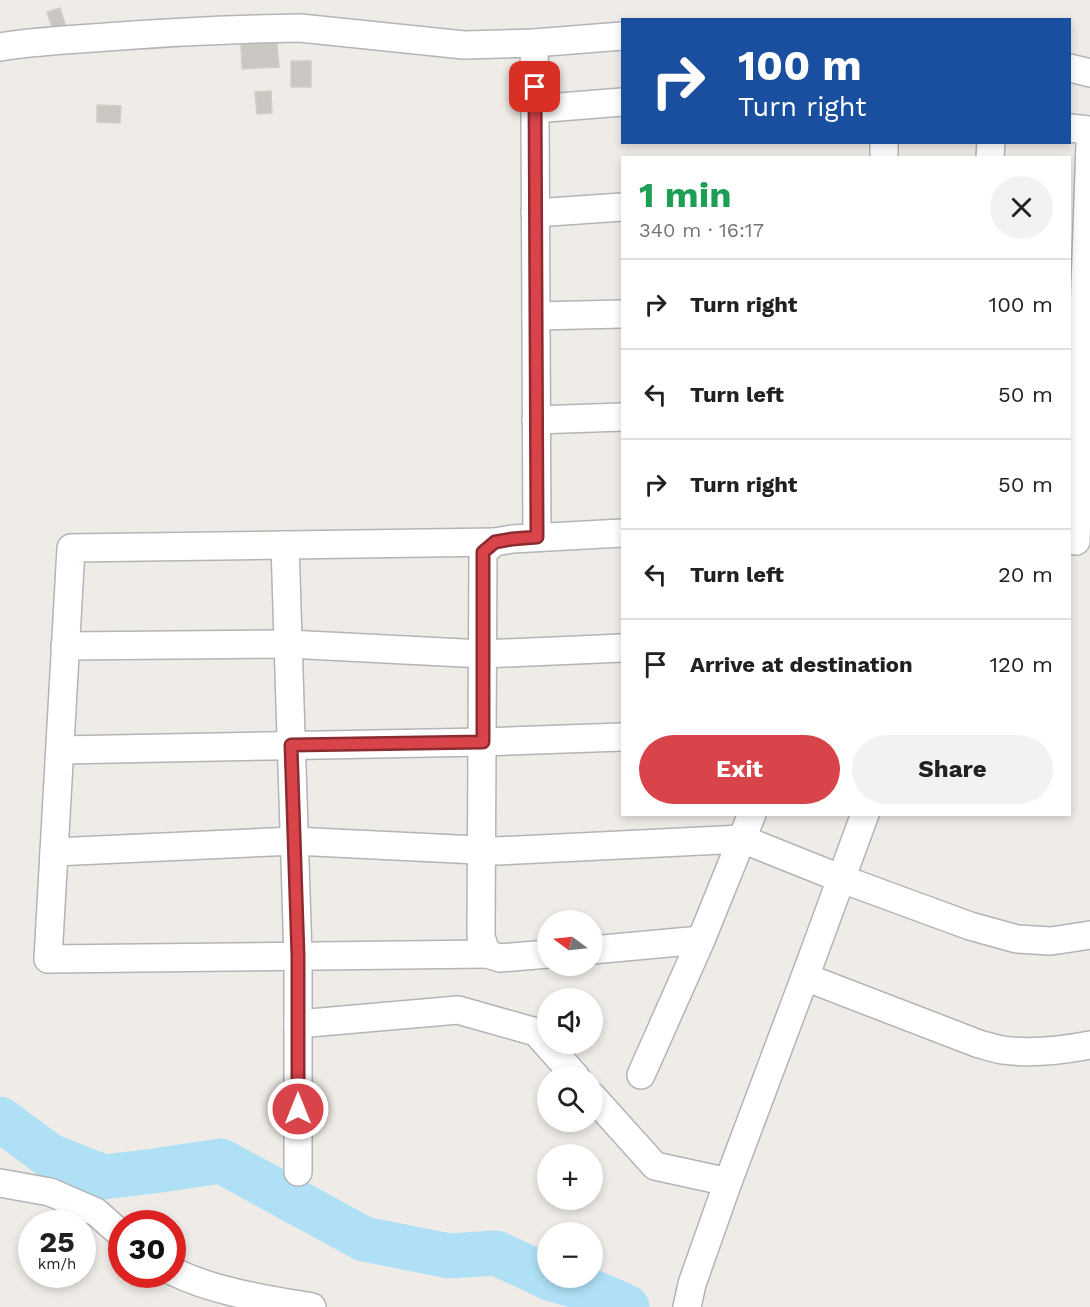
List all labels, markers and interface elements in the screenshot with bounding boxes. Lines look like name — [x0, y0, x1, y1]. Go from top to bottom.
text: 100 m — [738, 41, 862, 90]
icon: right — [639, 42, 717, 120]
pin — [509, 61, 560, 112]
icon: arrive — [518, 70, 551, 103]
text: Turn right — [738, 91, 867, 123]
text: 1 min — [639, 174, 731, 216]
button: close — [990, 176, 1053, 239]
text: 340 m · 16:17 — [639, 218, 764, 242]
icon: right — [639, 288, 672, 321]
text: Turn right — [690, 292, 797, 317]
text: 100 m — [989, 292, 1053, 317]
icon: left — [639, 378, 672, 411]
text: Turn left — [690, 382, 784, 407]
text: 50 m — [998, 382, 1053, 407]
icon: right — [639, 468, 672, 501]
text: Turn right — [690, 472, 797, 497]
text: 50 m — [998, 472, 1053, 497]
icon: left — [639, 558, 672, 591]
text: Turn left — [690, 562, 784, 587]
text: 20 m — [998, 562, 1053, 587]
icon: arrive — [639, 648, 672, 681]
text: Arrive at destination — [690, 652, 913, 677]
text: 120 m — [989, 652, 1053, 677]
button: Exit — [639, 735, 840, 804]
button: Share — [852, 735, 1053, 804]
north arrow — [537, 910, 603, 976]
map controls — [537, 910, 603, 1288]
button: sound — [537, 988, 603, 1054]
button: search — [537, 1066, 603, 1132]
position arrow — [266, 1077, 330, 1141]
button: + — [537, 1144, 603, 1210]
speed limit sign: 30 — [108, 1210, 186, 1288]
button: − — [537, 1222, 603, 1288]
text: 25 — [39, 1224, 75, 1259]
text: km/h — [38, 1255, 76, 1273]

